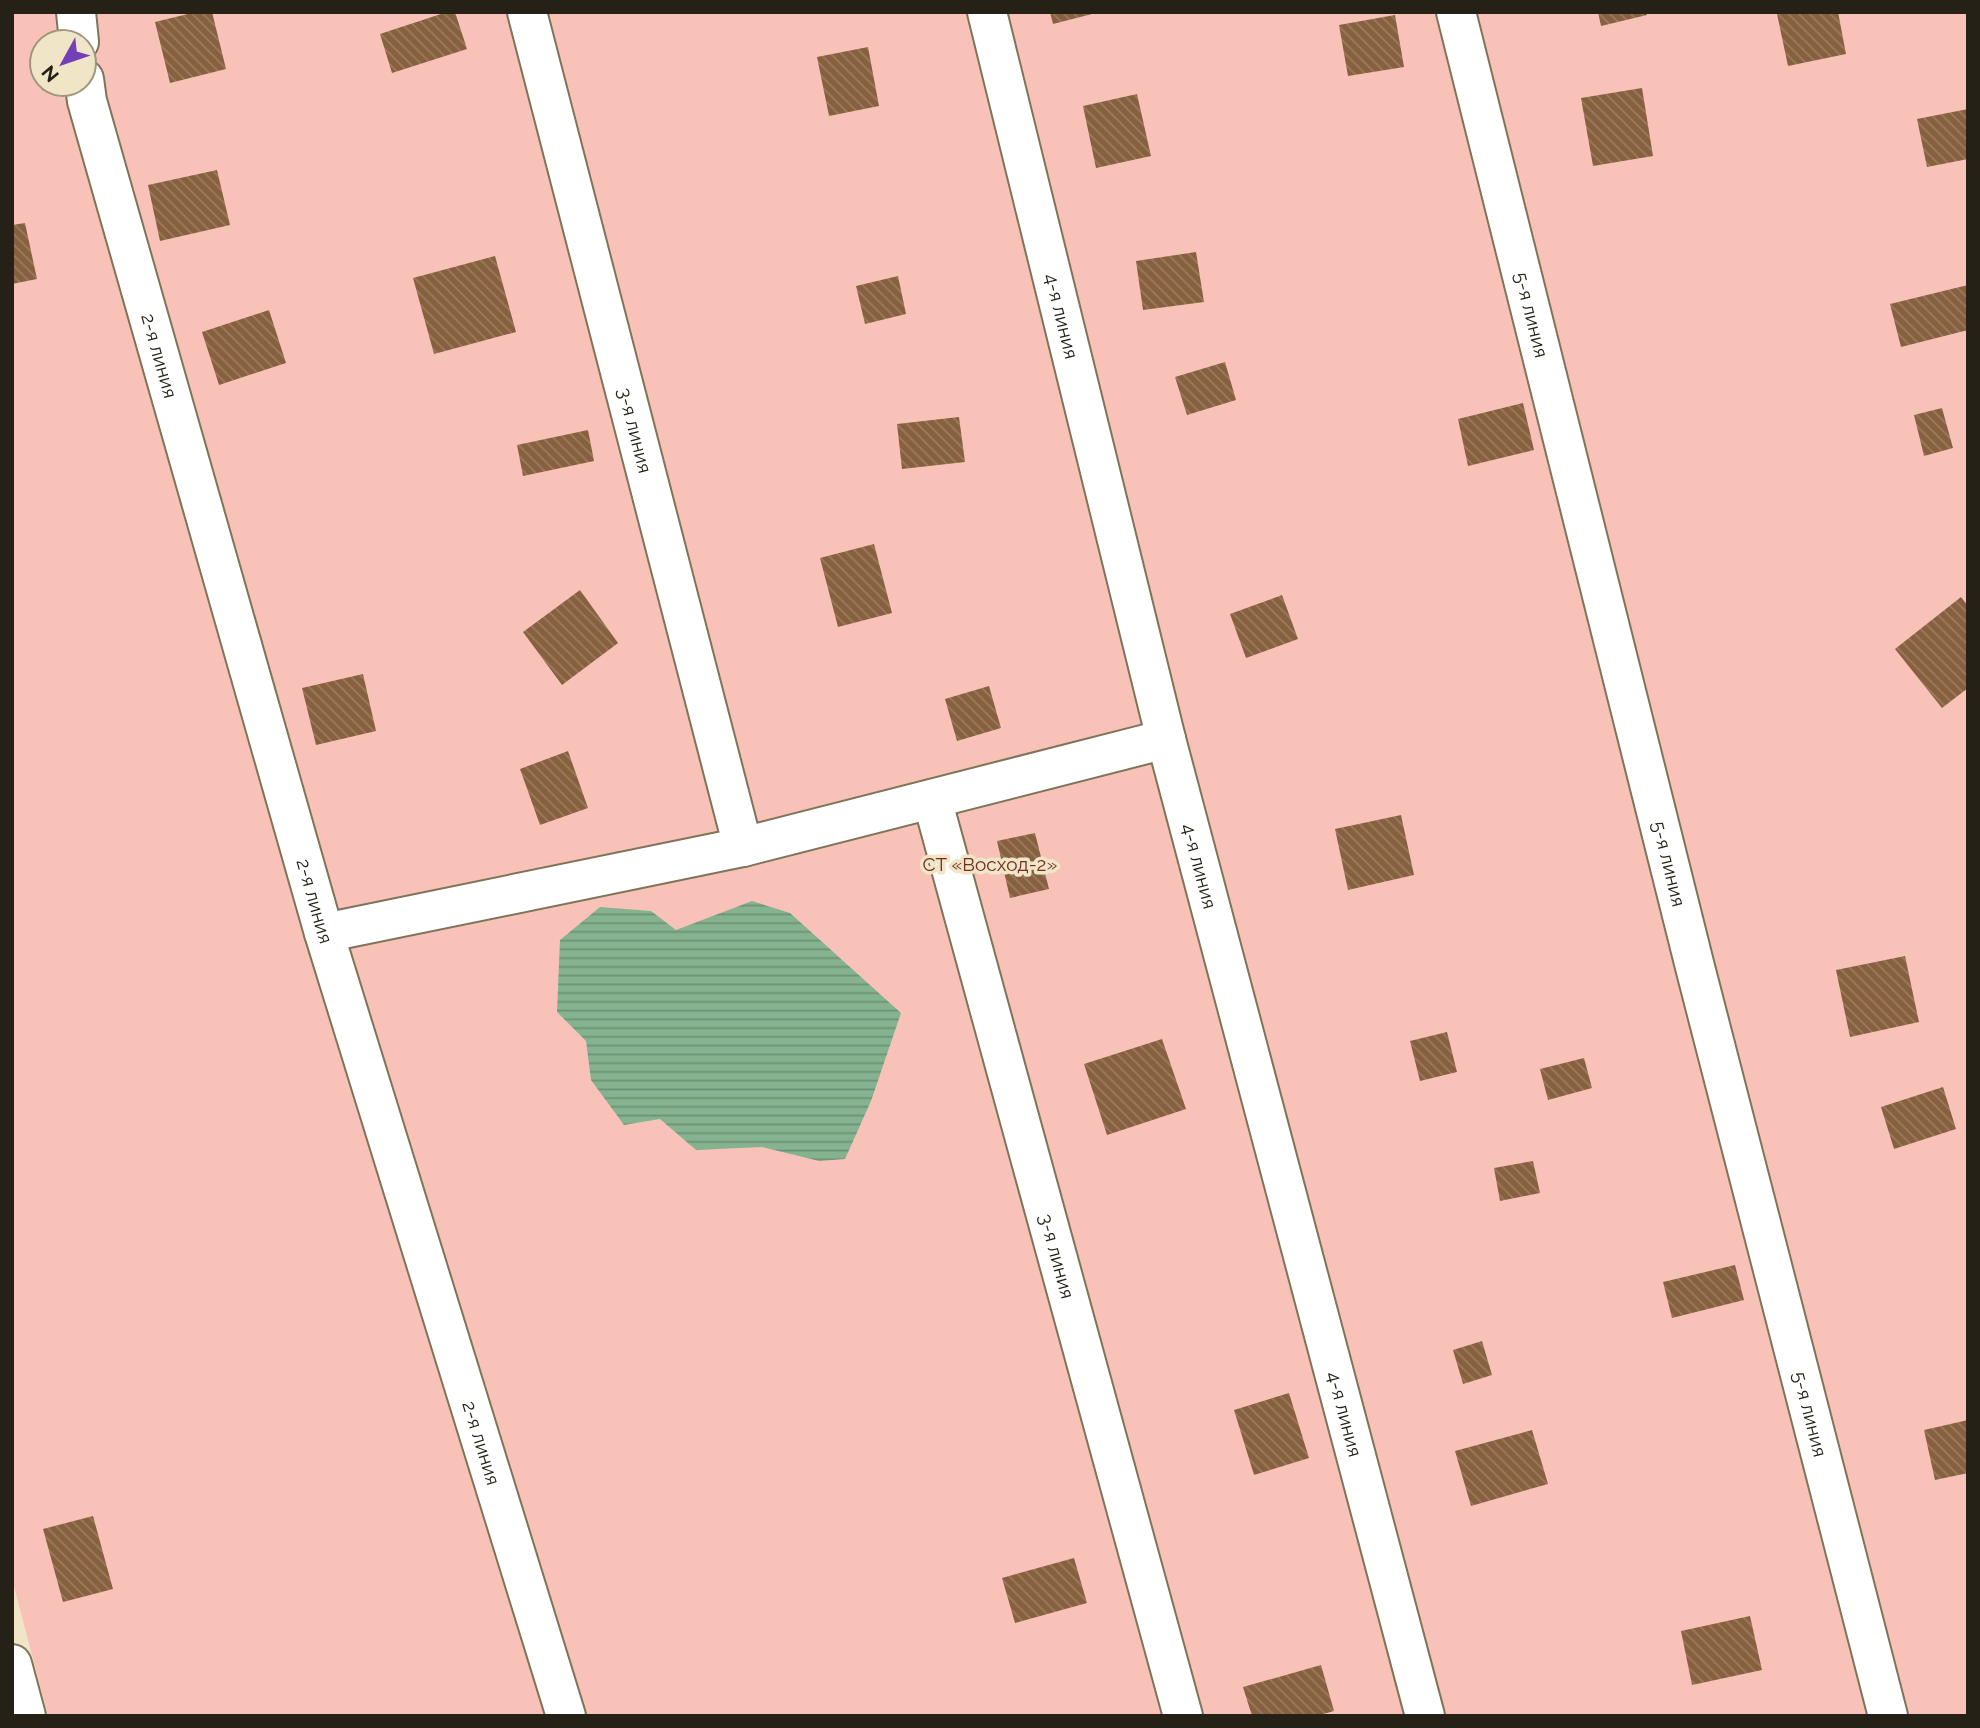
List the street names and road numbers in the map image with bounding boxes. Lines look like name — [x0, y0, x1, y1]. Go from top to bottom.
street label: 5-я линия — [1510, 270, 1553, 360]
street label: 4-я линия — [1041, 271, 1083, 361]
street label: 2-я линия — [137, 311, 182, 401]
street label: 3-я линия — [614, 385, 657, 475]
street label: 5-я линия — [1648, 819, 1690, 909]
street label: 4-я линия — [1178, 821, 1221, 911]
street label: 2-я линия — [292, 856, 338, 946]
street label: 3-я линия — [1035, 1211, 1079, 1301]
street label: 4-я линия — [1323, 1369, 1367, 1459]
street label: 5-я линия — [1789, 1369, 1832, 1459]
street label: 2-я линия — [458, 1398, 505, 1488]

